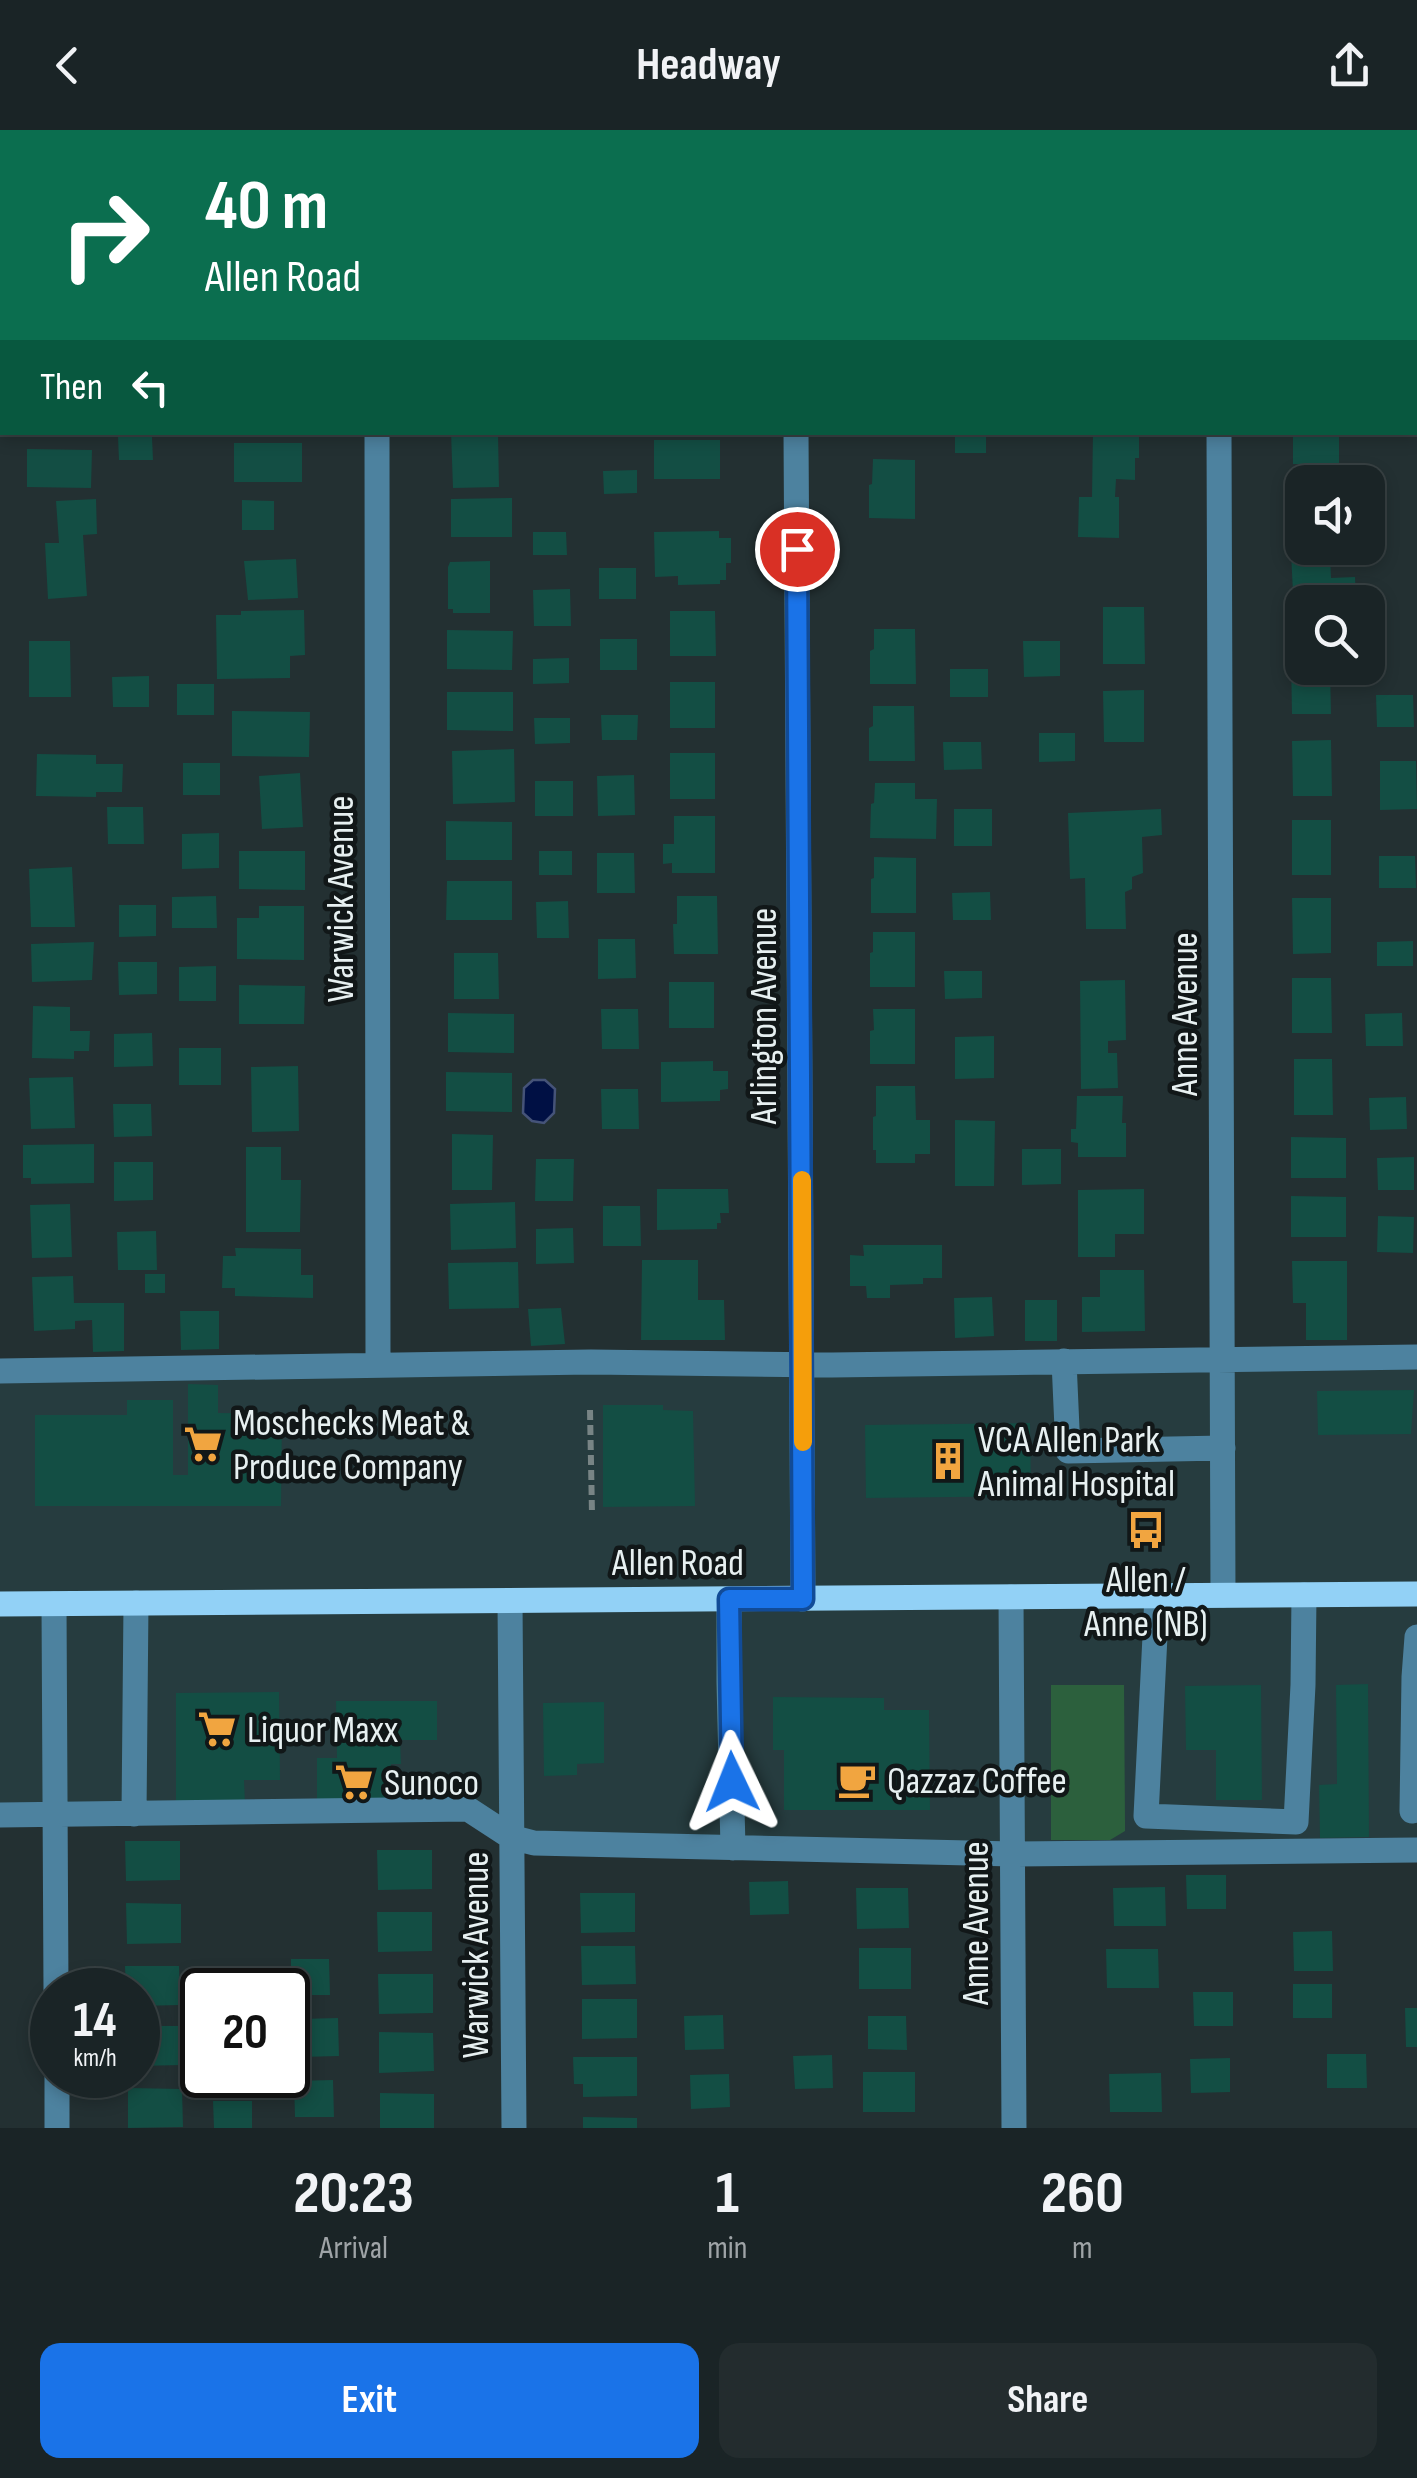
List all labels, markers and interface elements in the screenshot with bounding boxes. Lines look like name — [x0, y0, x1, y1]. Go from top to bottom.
icon: back — [40, 38, 95, 93]
text: Headway — [636, 38, 781, 93]
icon: share — [1322, 38, 1377, 93]
text: 40 m — [205, 165, 328, 249]
icon: right — [40, 170, 170, 300]
text: Allen Road — [205, 250, 361, 305]
icon: left — [123, 360, 178, 415]
text: Then — [40, 365, 103, 410]
map controls — [1285, 465, 1385, 685]
button: sound — [1285, 465, 1385, 565]
pin — [755, 507, 840, 592]
icon: arrive — [770, 522, 825, 577]
button: search — [1285, 585, 1385, 685]
street label: Warwick Avenue — [319, 796, 364, 1002]
street label: Arlington Avenue — [742, 908, 787, 1125]
street label: Anne Avenue — [1163, 932, 1208, 1097]
place label: Moschecks Meat & Produce Company — [233, 1401, 470, 1490]
place label: VCA Allen Park Animal Hospital — [977, 1418, 1175, 1507]
supermarket icon: Moschecks Meat & Produce Company — [182, 1423, 224, 1465]
building icon: VCA Allen Park Animal Hospital — [927, 1440, 969, 1482]
bus stop icon: Allen / Anne (NB) — [1125, 1509, 1167, 1551]
street label: Allen Road — [611, 1541, 744, 1586]
place label: Allen / Anne (NB) — [1083, 1558, 1208, 1647]
supermarket icon: Liquor Maxx — [196, 1708, 238, 1750]
place label: Liquor Maxx — [247, 1708, 398, 1753]
position arrow — [680, 1730, 784, 1834]
cafe icon: Qazzaz Coffee — [836, 1759, 878, 1801]
place label: Qazzaz Coffee — [887, 1759, 1067, 1804]
supermarket icon: Sunoco — [333, 1761, 375, 1803]
place label: Sunoco — [384, 1761, 479, 1806]
street label: Anne Avenue — [954, 1841, 999, 2006]
street label: Warwick Avenue — [454, 1852, 499, 2058]
speed limit sign: 20 — [180, 1968, 310, 2098]
text: 14 — [73, 1991, 117, 2051]
text: km/h — [73, 2043, 117, 2074]
text: 20:23 — [293, 2158, 414, 2230]
text: 1 — [716, 2158, 739, 2230]
text: 260 — [1041, 2158, 1124, 2230]
text: Arrival — [319, 2229, 388, 2268]
text: min — [707, 2229, 747, 2268]
text: m — [1072, 2229, 1092, 2268]
button: Exit — [40, 2343, 699, 2458]
button: Share — [719, 2343, 1377, 2458]

